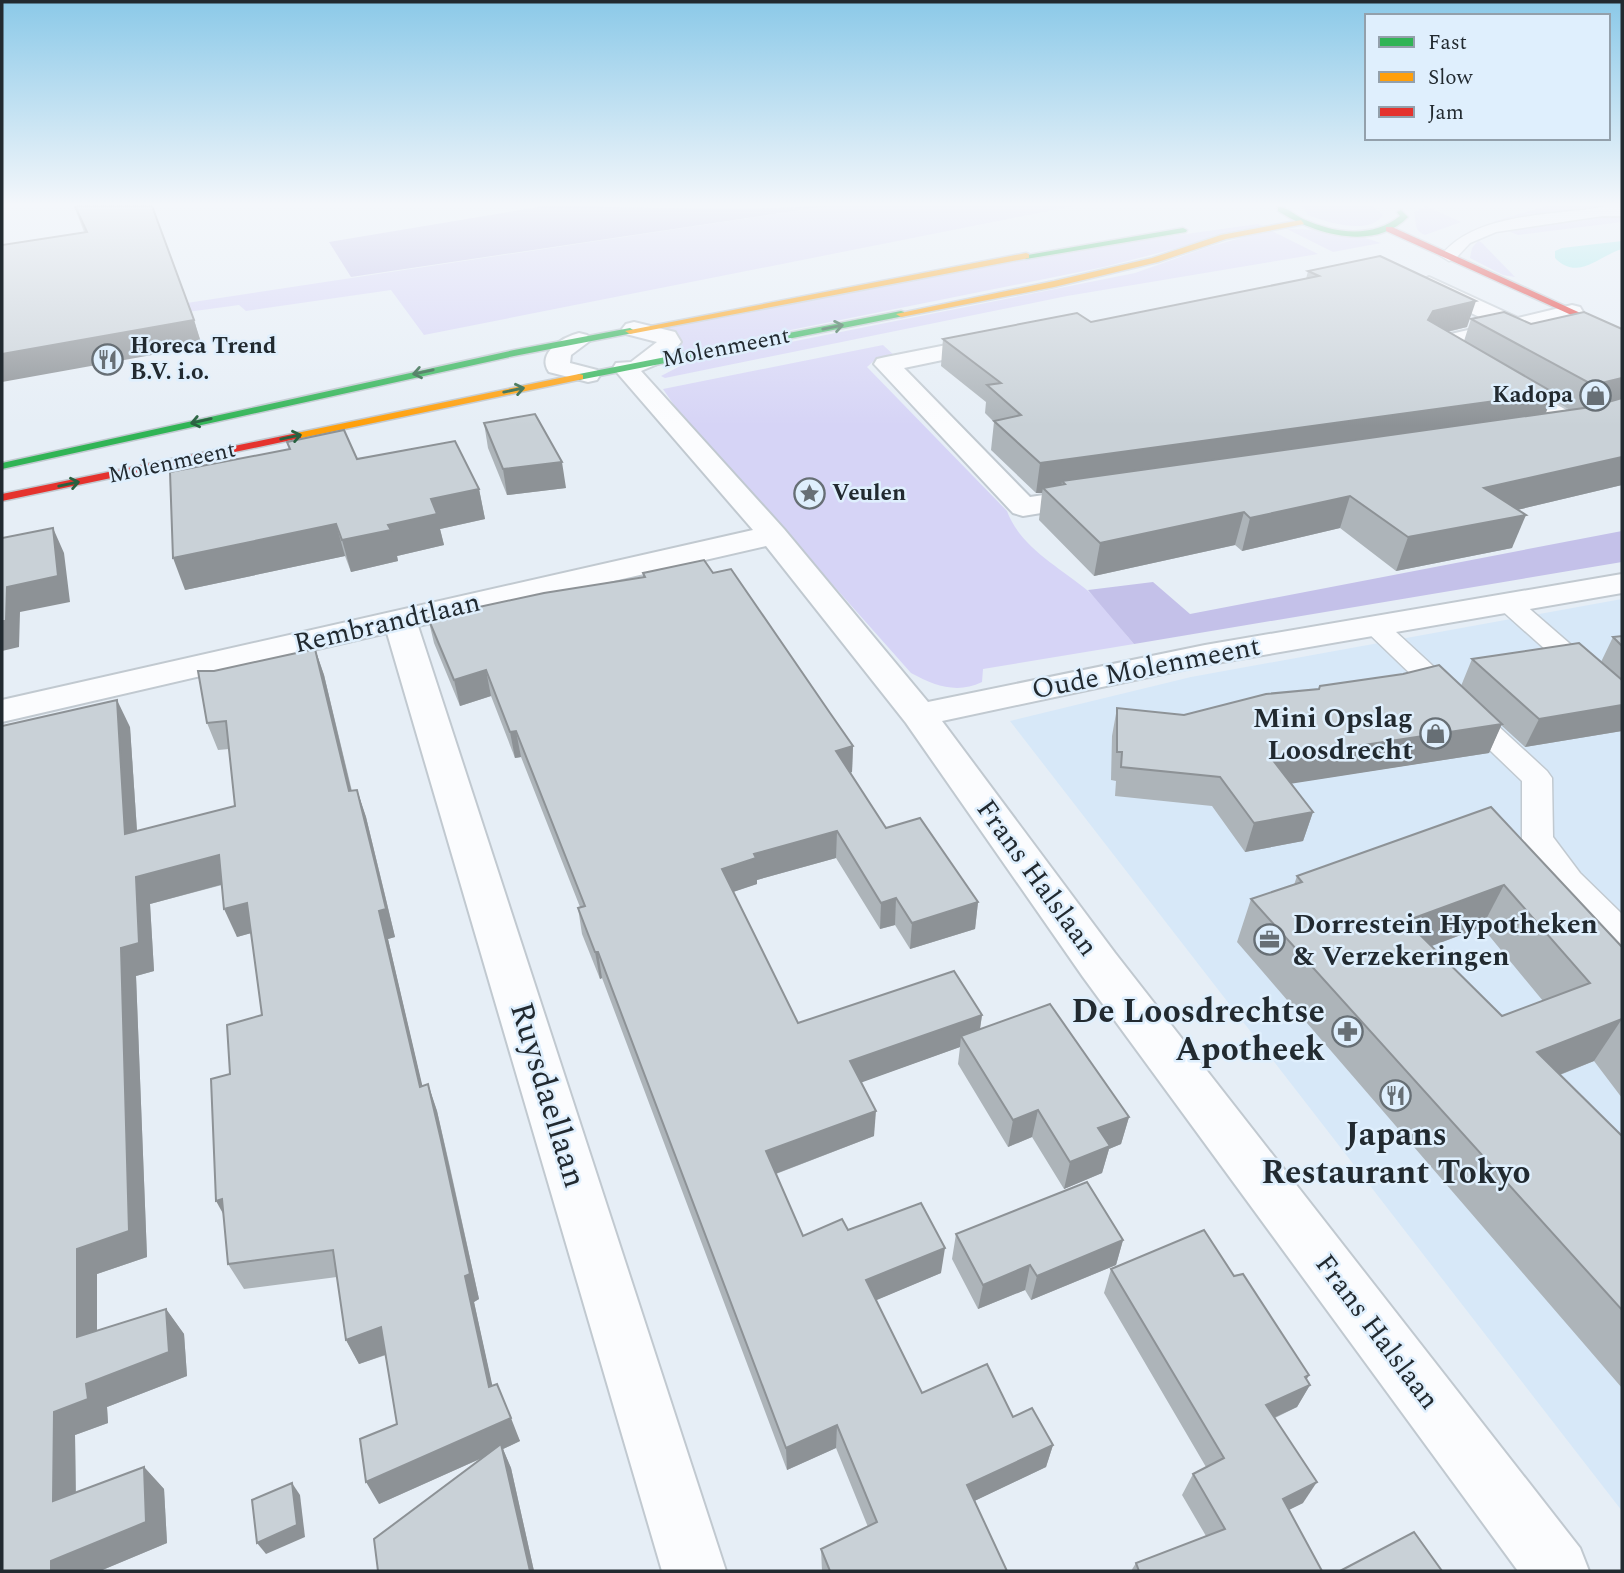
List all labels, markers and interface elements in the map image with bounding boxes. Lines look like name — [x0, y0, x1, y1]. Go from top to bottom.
legend — [1365, 14, 1610, 140]
text: Fast — [1428, 27, 1467, 59]
text: Slow — [1428, 62, 1474, 94]
text: Jam — [1428, 97, 1464, 129]
street label: Molenmeent — [659, 318, 793, 378]
one-way arrow — [821, 320, 844, 333]
place label: Horeca Trend B.V. i.o. — [130, 329, 276, 390]
restaurant icon: Horeca Trend B.V. i.o. — [90, 342, 124, 376]
one-way arrow — [412, 365, 435, 379]
place label: Kadopa — [1492, 378, 1573, 413]
shop icon: Kadopa — [1579, 378, 1613, 412]
one-way arrow — [502, 383, 525, 397]
one-way arrow — [190, 414, 213, 428]
one-way arrow — [279, 430, 302, 444]
street label: Molenmeent — [105, 432, 239, 494]
place icon: Veulen — [792, 476, 826, 510]
place label: Veulen — [832, 476, 906, 511]
one-way arrow — [57, 477, 80, 491]
street label: Rembrandtlaan — [289, 581, 485, 665]
street label: Oude Molenmeent — [1028, 625, 1264, 711]
place label: Mini Opslag Loosdrecht — [1253, 697, 1413, 772]
shop icon: Mini Opslag Loosdrecht — [1419, 717, 1453, 751]
street label: Frans Halslaan — [965, 790, 1109, 966]
place label: Dorrestein Hypotheken & Verzekeringen — [1293, 903, 1598, 978]
office icon: Dorrestein Hypotheken & Verzekeringen — [1253, 923, 1287, 957]
place label: De Loosdrechtse Apotheek — [1072, 987, 1325, 1075]
street label: Ruysdaellaan — [496, 996, 600, 1194]
pharmacy icon: De Loosdrechtse Apotheek — [1331, 1014, 1365, 1048]
restaurant icon: Japans Restaurant Tokyo — [1379, 1078, 1413, 1112]
place label: Japans Restaurant Tokyo — [1261, 1110, 1531, 1198]
street label: Frans Halslaan — [1304, 1245, 1450, 1419]

